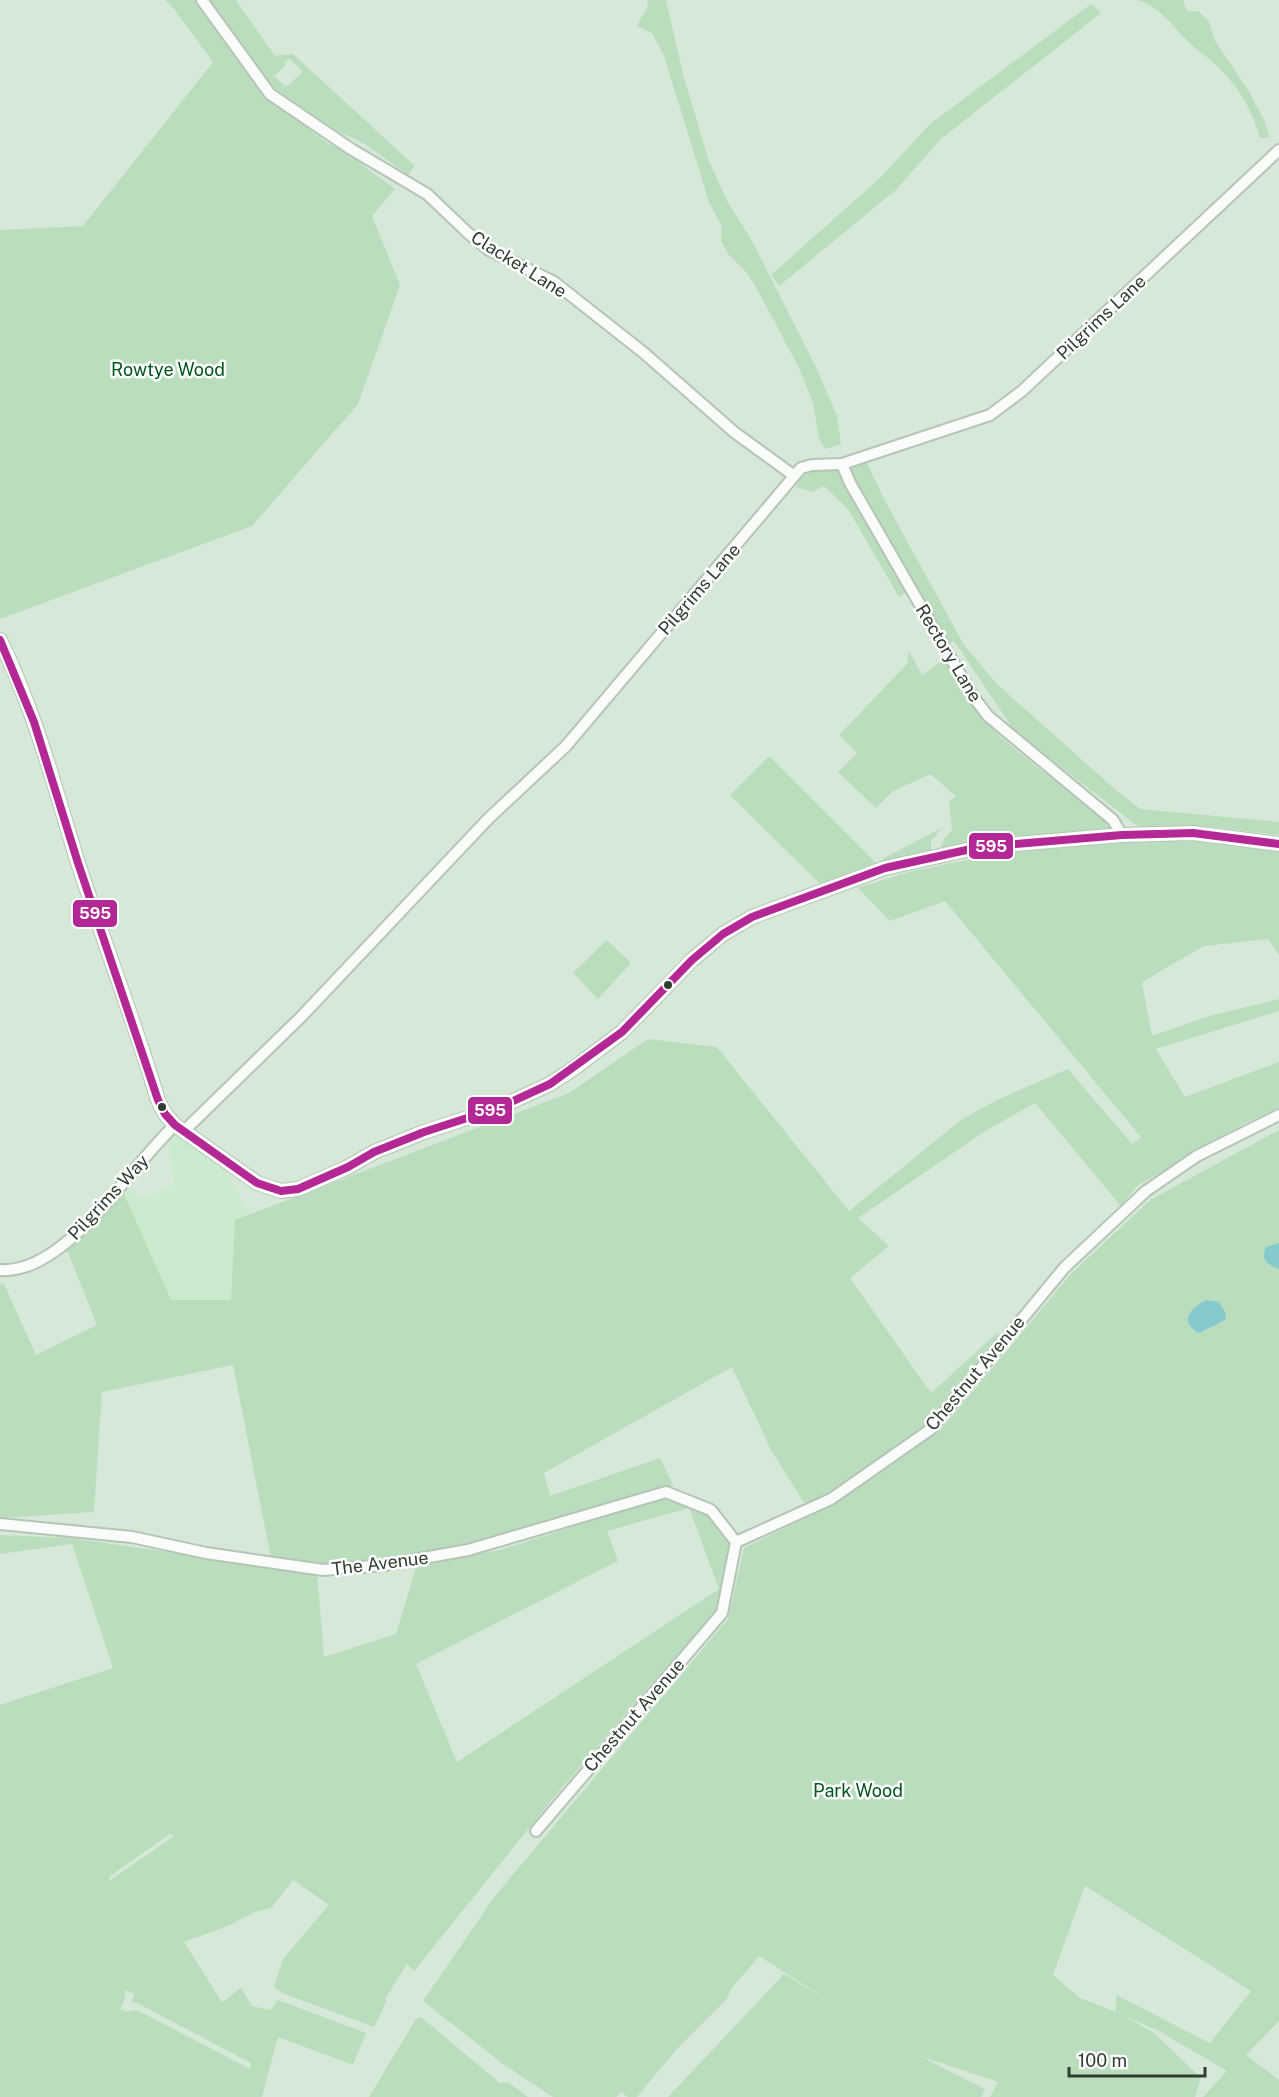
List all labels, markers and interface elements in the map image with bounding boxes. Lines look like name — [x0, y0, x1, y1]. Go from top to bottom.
street label: Clacket Lane — [467, 226, 571, 302]
street label: Pilgrims Lane — [1052, 270, 1150, 364]
park label: Rowtye Wood — [111, 359, 225, 380]
street label: Pilgrims Lane — [654, 539, 744, 639]
street label: Rectory Lane — [912, 600, 986, 706]
line badge: 595 — [968, 832, 1014, 860]
text: 595 — [975, 837, 1007, 856]
line badge: 595 — [72, 899, 118, 928]
text: 595 — [79, 904, 111, 923]
unlabelled marker — [662, 979, 674, 991]
line badge: 595 — [467, 1096, 513, 1125]
unlabelled marker — [156, 1101, 168, 1113]
text: 595 — [474, 1101, 506, 1120]
street label: Pilgrims Way — [63, 1150, 153, 1244]
street label: Chestnut Avenue — [921, 1312, 1029, 1434]
street label: The Avenue — [330, 1547, 430, 1579]
street label: Chestnut Avenue — [579, 1654, 689, 1776]
park label: Park Wood — [813, 1780, 903, 1801]
scale bar — [1069, 2040, 1206, 2078]
text: 100 m — [1078, 2050, 1127, 2071]

